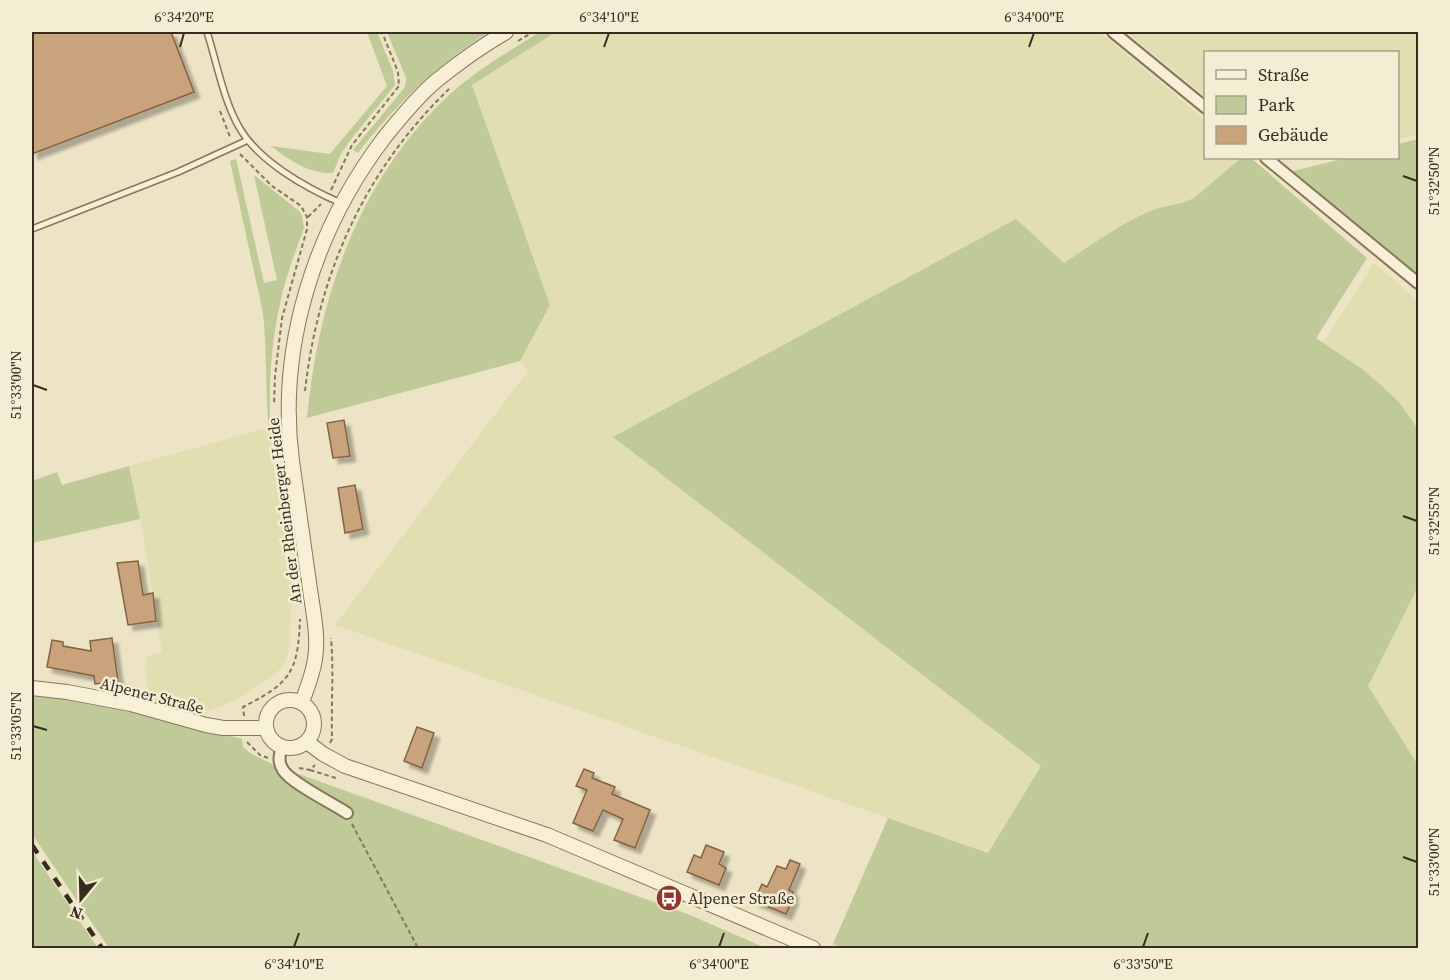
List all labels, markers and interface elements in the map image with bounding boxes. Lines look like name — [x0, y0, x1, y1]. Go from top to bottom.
text: 6°34'20"E — [154, 6, 214, 27]
text: 6°34'10"E — [579, 6, 639, 27]
text: 6°34'00"E — [1004, 6, 1064, 27]
legend — [1204, 51, 1399, 159]
text: Straße — [1258, 62, 1309, 87]
text: Park — [1258, 92, 1295, 117]
text: Gebäude — [1258, 122, 1329, 147]
text: 51°32'50"N — [1423, 146, 1444, 216]
text: 51°33'00"N — [5, 350, 26, 420]
street label: An der Rheinberger Heide — [262, 417, 306, 605]
text: 51°32'55"N — [1423, 486, 1444, 556]
street label: Alpener Straße — [98, 671, 206, 719]
text: 51°33'05"N — [5, 691, 26, 761]
text: 51°33'00"N — [1423, 827, 1444, 897]
north arrow — [51, 869, 111, 929]
bus stop icon: Alpener Straße — [654, 883, 684, 913]
place label: Alpener Straße — [688, 887, 795, 909]
text: N — [67, 901, 85, 925]
text: 6°34'10"E — [264, 953, 324, 974]
text: 6°34'00"E — [689, 953, 749, 974]
text: 6°33'50"E — [1113, 953, 1173, 974]

